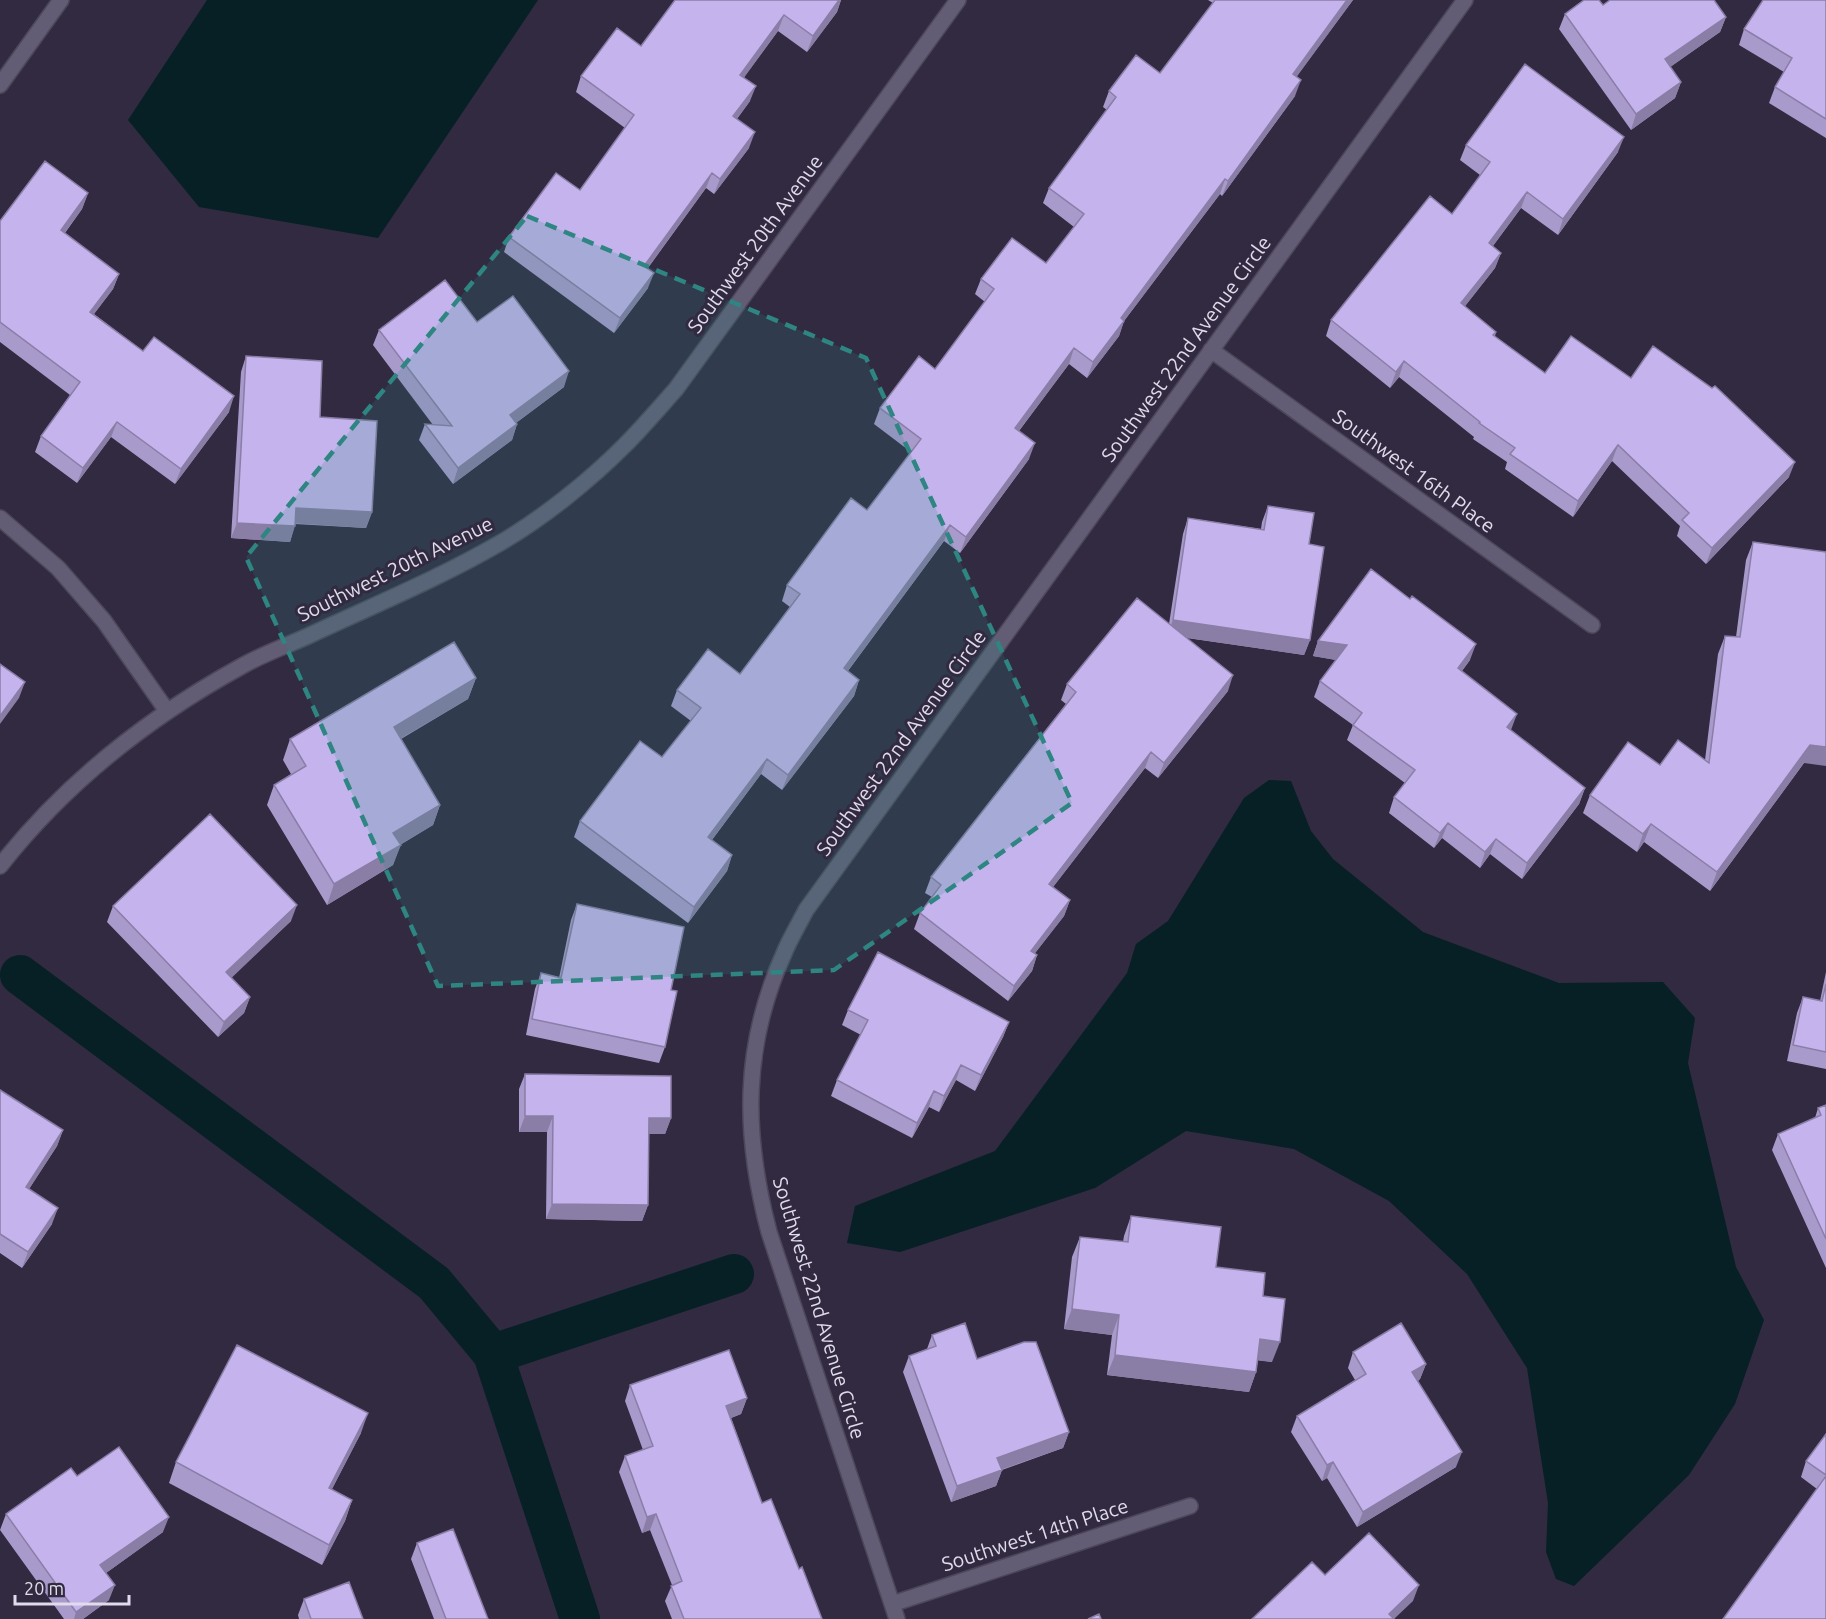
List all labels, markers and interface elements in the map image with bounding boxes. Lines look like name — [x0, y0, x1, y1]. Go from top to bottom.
street label: Southwest 20th Avenue — [682, 150, 827, 337]
street label: Southwest 22nd Avenue Circle — [1096, 232, 1275, 466]
street label: Southwest 16th Place — [1329, 404, 1500, 537]
street label: Southwest 20th Avenue — [293, 511, 496, 626]
street label: Southwest 22nd Avenue Circle — [811, 626, 990, 860]
street label: Southwest 22nd Avenue Circle — [769, 1174, 870, 1442]
street label: Southwest 14th Place — [939, 1493, 1131, 1576]
scale bar — [15, 1568, 129, 1606]
text: 20 m — [24, 1578, 64, 1598]

